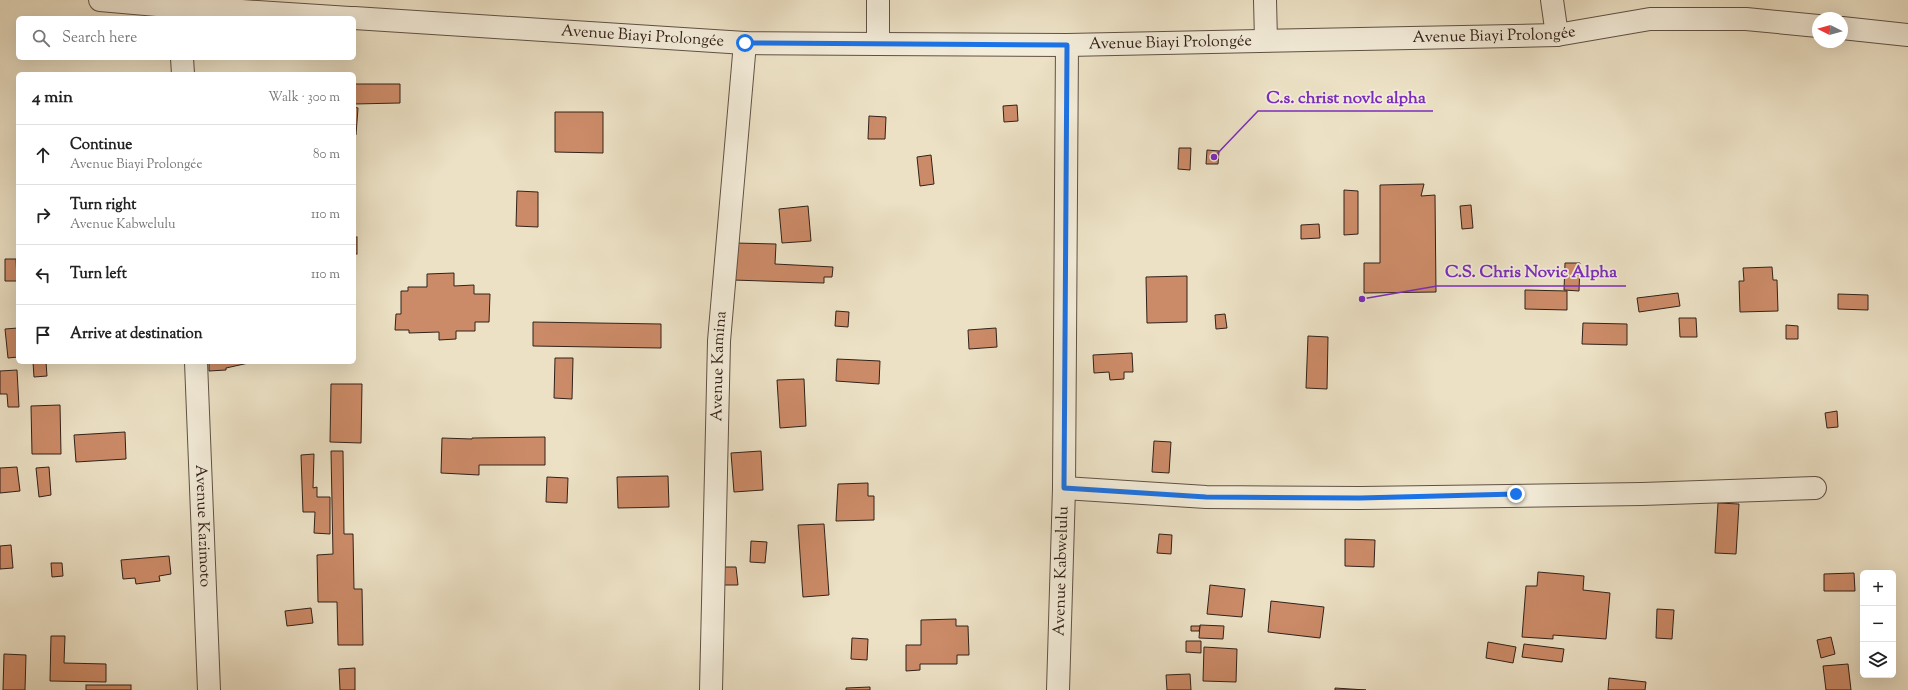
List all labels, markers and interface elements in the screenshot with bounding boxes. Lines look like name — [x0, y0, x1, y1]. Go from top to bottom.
north arrow — [1812, 12, 1848, 48]
search box — [16, 16, 356, 60]
street label: Avenue Biayi Prolongée — [560, 20, 725, 53]
street label: Avenue Biayi Prolongée — [1412, 20, 1577, 49]
icon: search — [30, 27, 52, 49]
text: Search here — [62, 28, 137, 49]
street label: Avenue Biayi Prolongée — [1088, 30, 1252, 56]
route start — [736, 34, 754, 52]
callout: C.s. christ novlc alpha — [1258, 82, 1433, 111]
text: 4 min — [32, 86, 73, 110]
text: C.s. christ novlc alpha — [1266, 87, 1426, 111]
text: Walk · 300 m — [268, 89, 340, 107]
text: Continue — [70, 135, 132, 156]
icon: ahead — [32, 144, 54, 166]
text: 80 m — [313, 146, 340, 164]
text: Avenue Biayi Prolongée — [70, 156, 202, 174]
text: Turn right — [70, 195, 136, 216]
icon: right — [32, 204, 54, 226]
text: 110 m — [311, 206, 340, 224]
text: Avenue Kabwelulu — [70, 216, 176, 234]
callout: C.S. Chris Novic Alpha — [1437, 257, 1626, 286]
text: C.S. Chris Novic Alpha — [1445, 261, 1617, 285]
icon: left — [32, 264, 54, 286]
text: Turn left — [70, 264, 127, 285]
text: 110 m — [311, 266, 340, 284]
street label: Avenue Kamina — [706, 309, 733, 422]
icon: arrive — [32, 324, 54, 346]
text: Arrive at destination — [70, 324, 203, 345]
street label: Avenue Kazimoto — [189, 464, 216, 588]
route end — [1507, 485, 1525, 503]
street label: Avenue Kabwelulu — [1048, 506, 1075, 636]
map controls — [1860, 570, 1896, 678]
button: + — [1860, 570, 1896, 606]
button: − — [1860, 606, 1896, 642]
button: layers — [1860, 642, 1896, 678]

